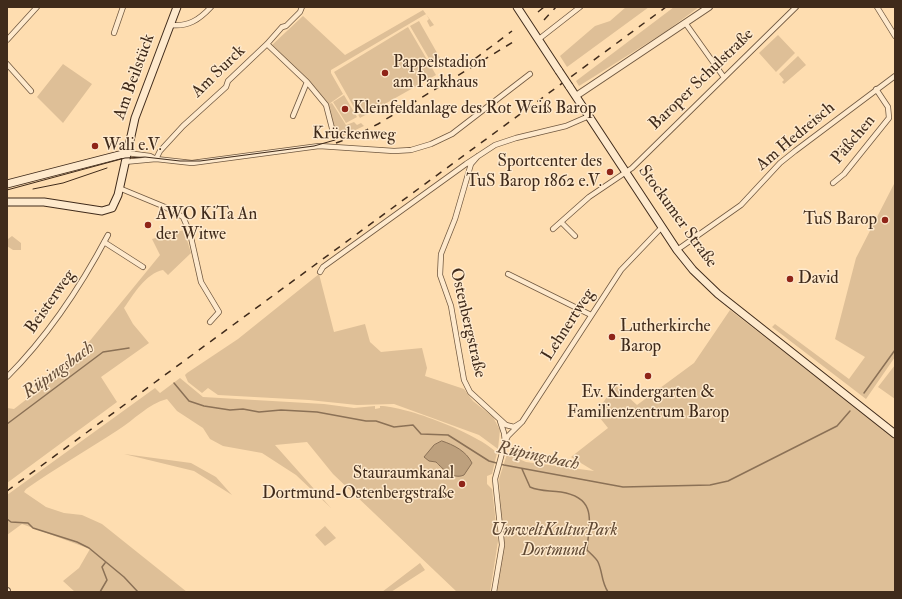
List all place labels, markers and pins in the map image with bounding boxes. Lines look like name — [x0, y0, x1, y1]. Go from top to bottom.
place label: Pappelstadion am Parkhaus — [393, 53, 486, 93]
marker: Pappelstadion am Parkhaus — [380, 68, 390, 78]
place label: Kleinfeldanlage des Rot Weiß Barop — [353, 99, 596, 119]
marker: Kleinfeldanlage des Rot Weiß Barop — [340, 104, 350, 114]
place label: Wali e.V. — [103, 136, 162, 156]
marker: Wali e.V. — [90, 141, 100, 151]
place label: Sportcenter des TuS Barop 1862 e.V. — [466, 152, 602, 192]
marker: Sportcenter des TuS Barop 1862 e.V. — [605, 167, 615, 177]
place label: AWO KiTa An der Witwe — [156, 205, 257, 245]
place label: TuS Barop — [803, 210, 877, 230]
marker: TuS Barop — [880, 215, 890, 225]
marker: AWO KiTa An der Witwe — [143, 220, 153, 230]
place label: David — [798, 269, 839, 289]
marker: David — [785, 274, 795, 284]
place label: Lutherkirche Barop — [620, 317, 711, 357]
marker: Lutherkirche Barop — [607, 332, 617, 342]
marker: Ev. Kindergarten & Familienzentrum Barop — [643, 371, 653, 381]
place label: Ev. Kindergarten & Familienzentrum Barop — [567, 383, 729, 423]
place label: Stauraumkanal Dortmund-Ostenbergstraße — [262, 464, 454, 504]
marker: Stauraumkanal Dortmund-Ostenbergstraße — [457, 479, 467, 489]

